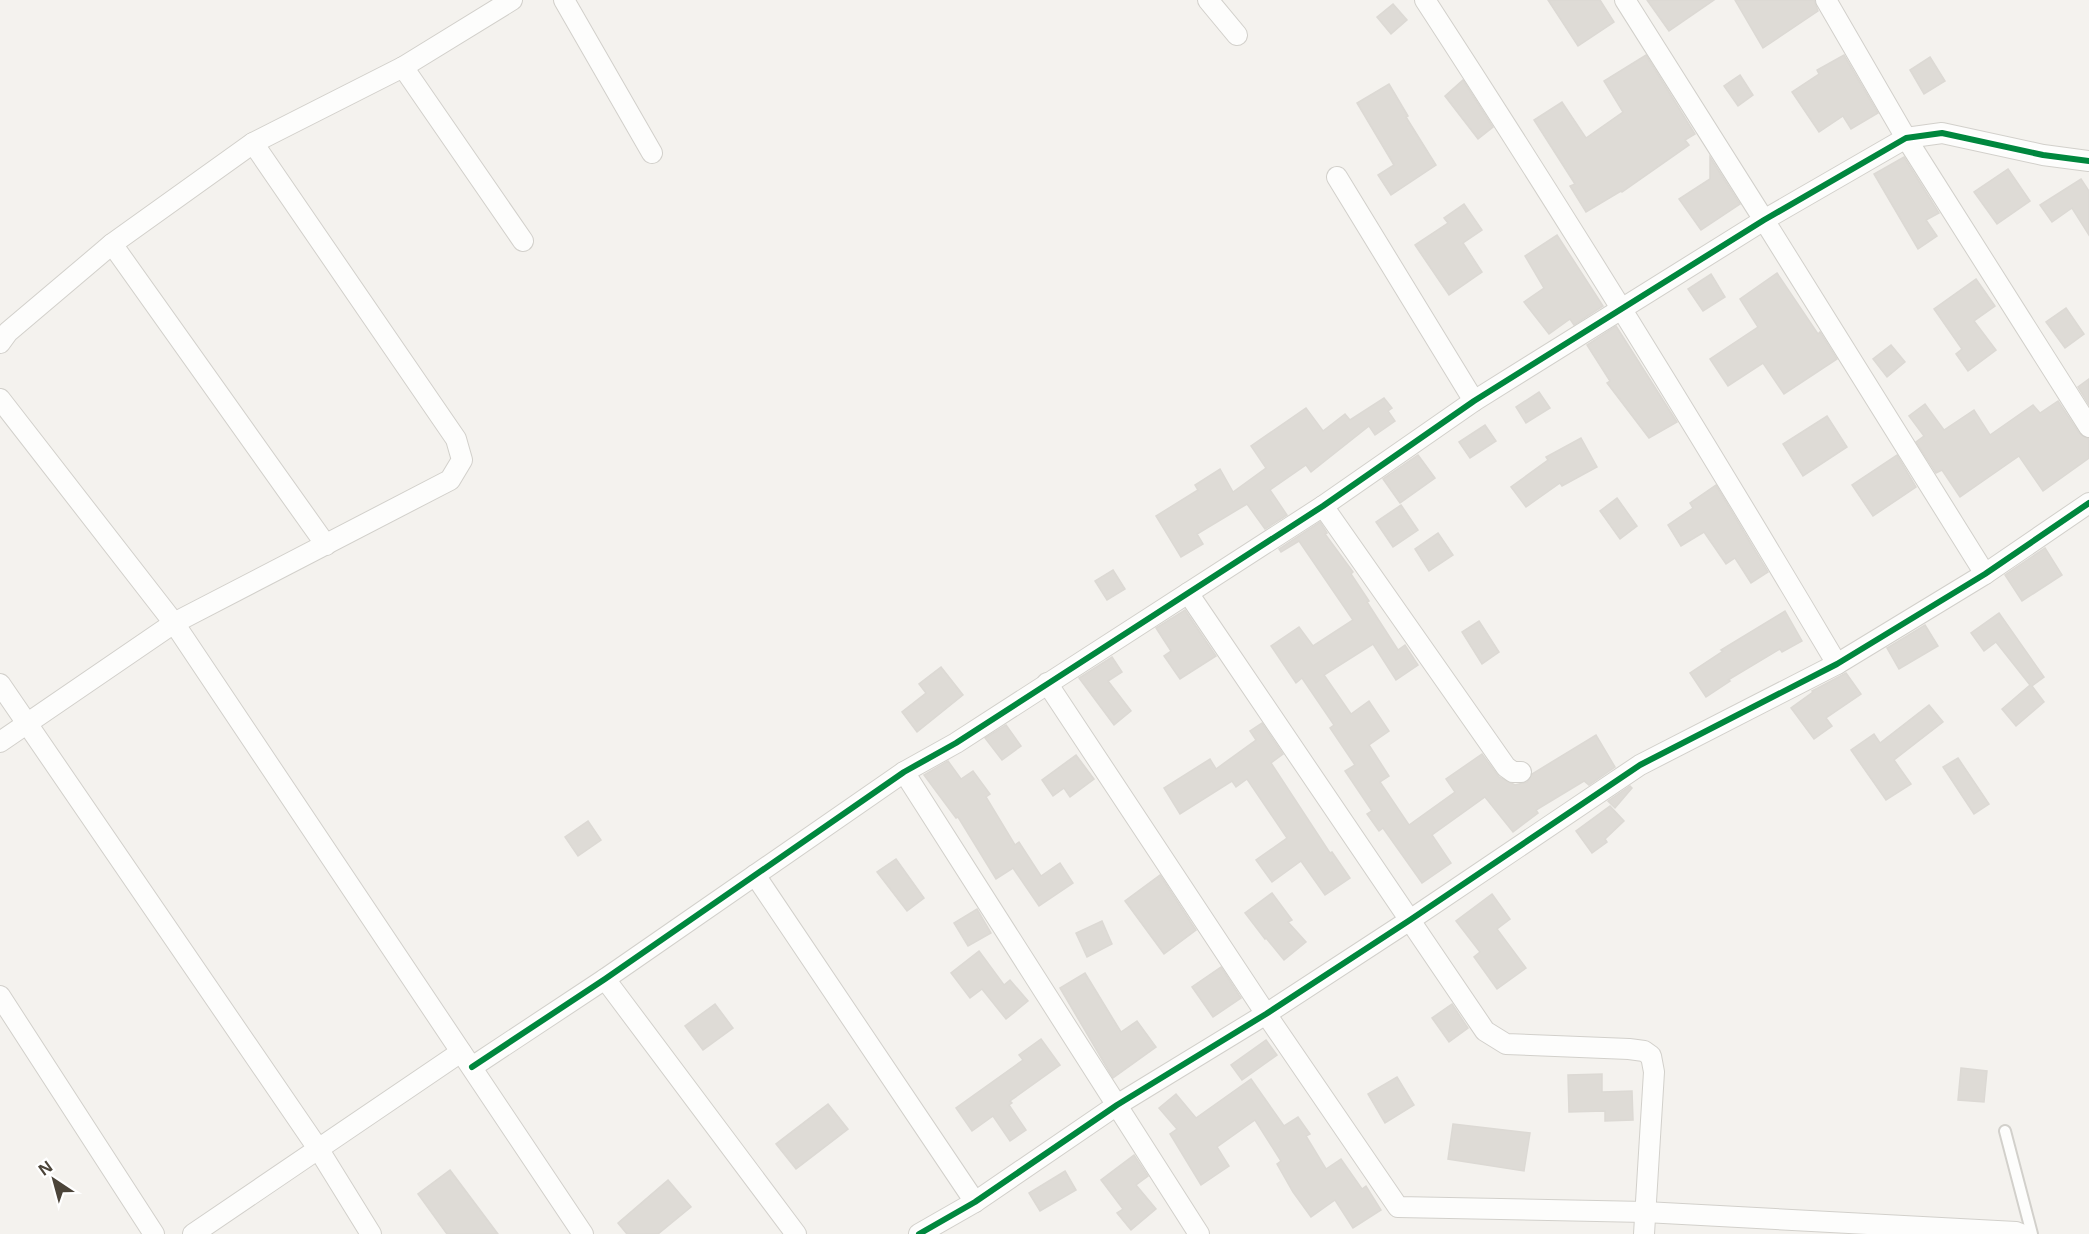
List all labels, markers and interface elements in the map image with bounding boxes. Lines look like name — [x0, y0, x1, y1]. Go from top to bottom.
north arrow — [24, 1150, 84, 1210]
text: N — [33, 1155, 57, 1181]

